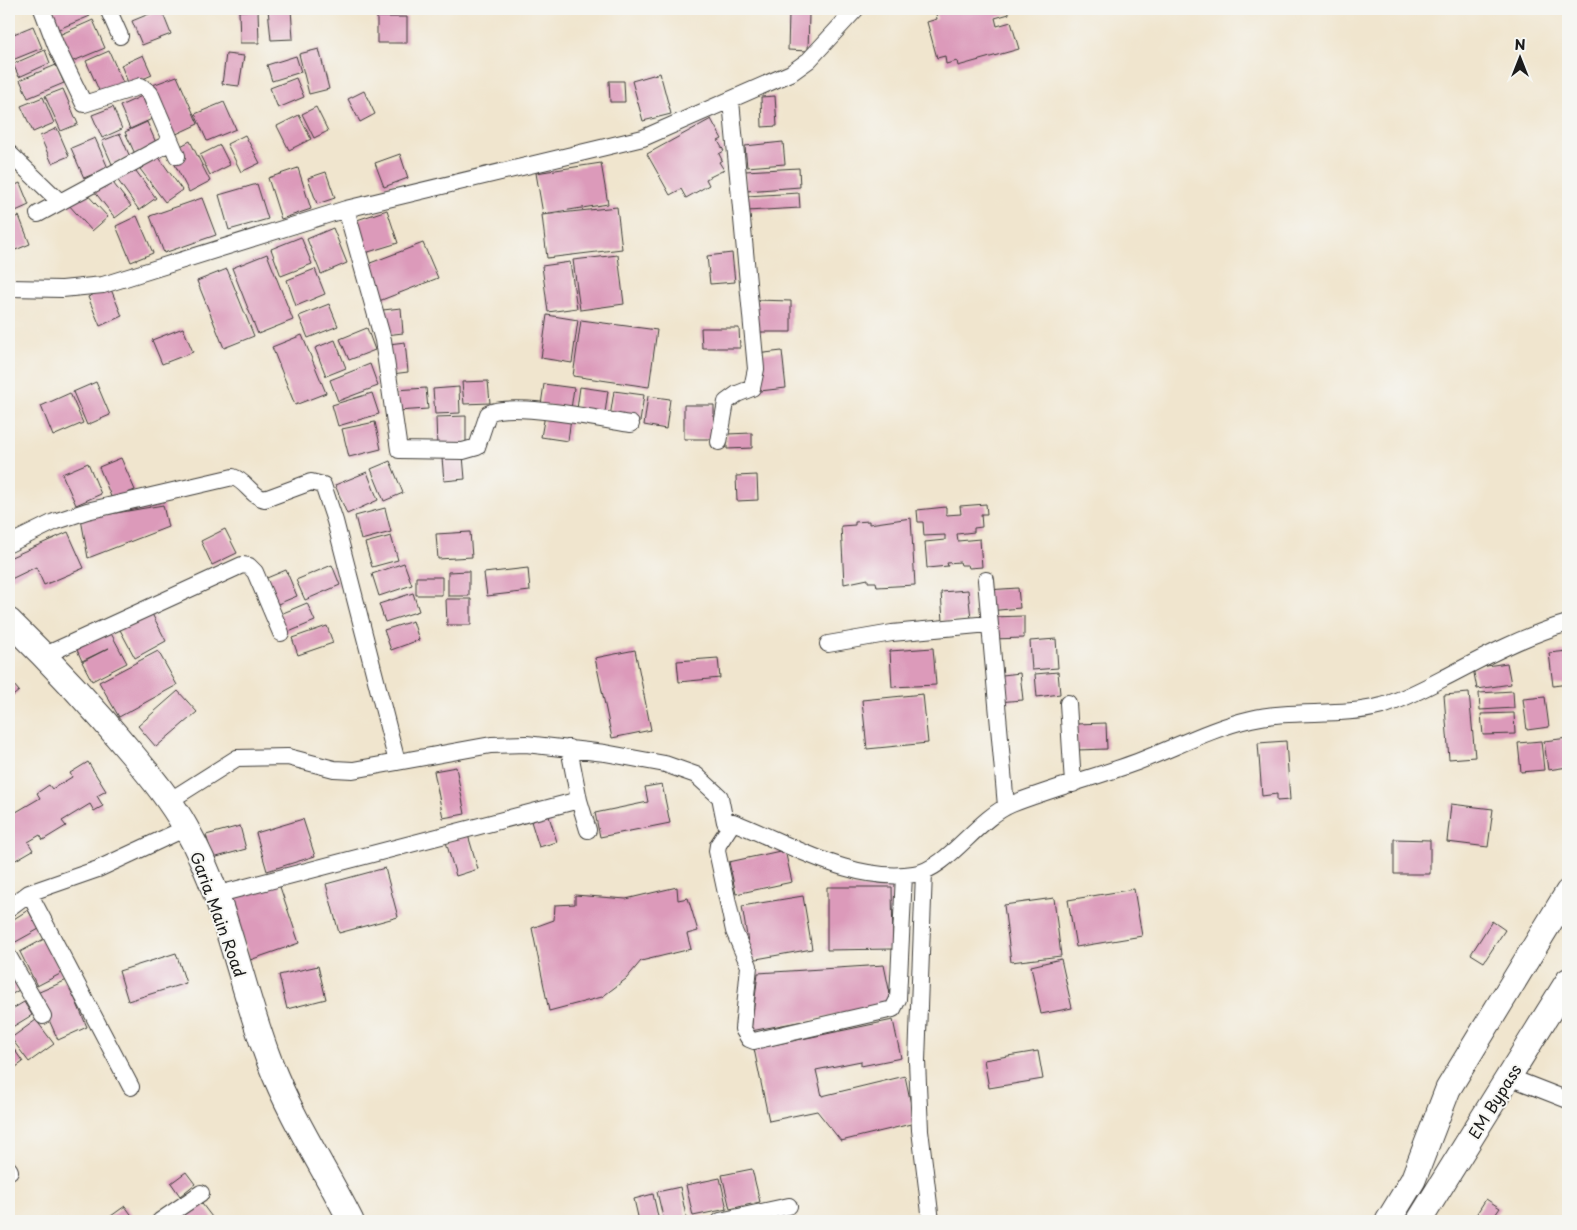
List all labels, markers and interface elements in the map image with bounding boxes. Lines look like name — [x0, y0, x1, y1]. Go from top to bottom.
north arrow — [1494, 32, 1544, 82]
text: N — [1514, 34, 1526, 55]
street label: Garia Main Road — [185, 848, 253, 980]
street label: EM Bypass — [1462, 1059, 1526, 1143]

